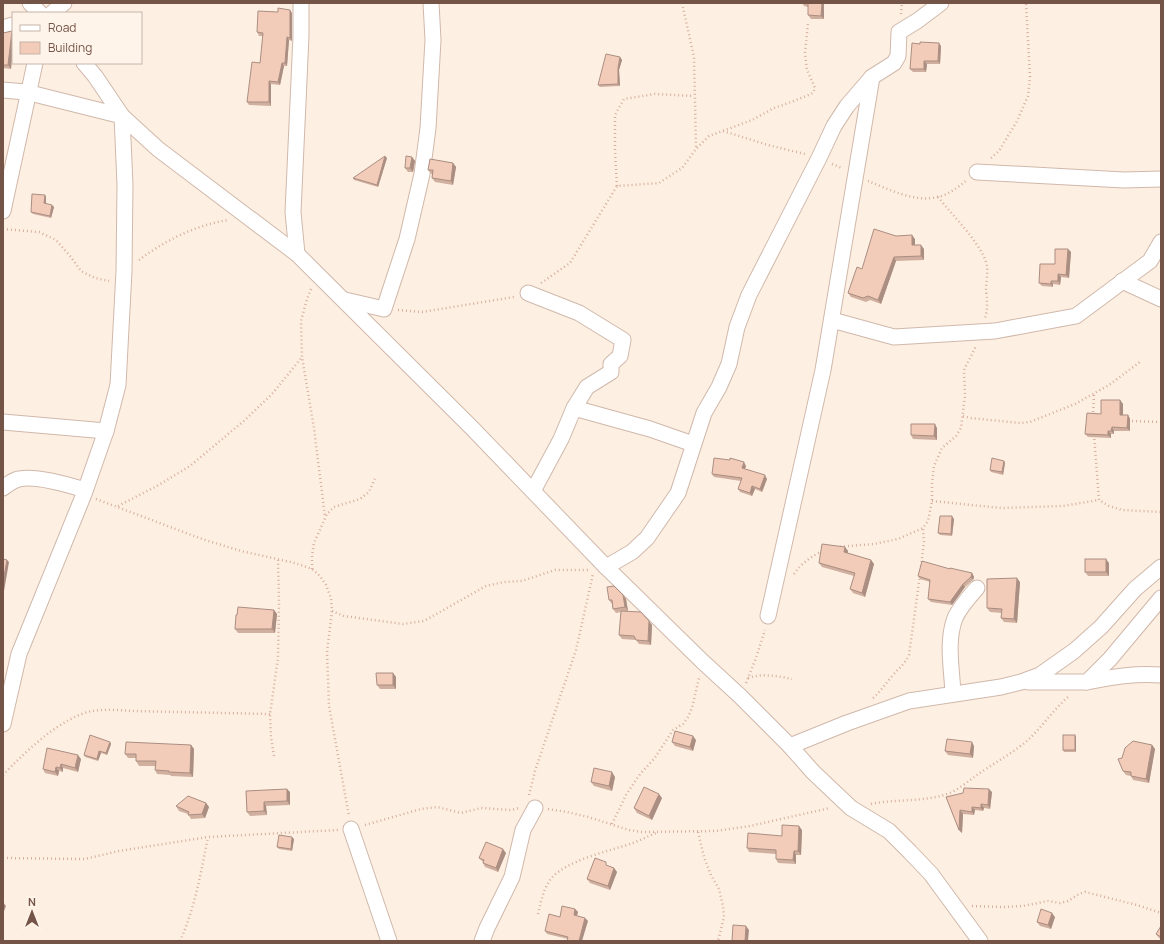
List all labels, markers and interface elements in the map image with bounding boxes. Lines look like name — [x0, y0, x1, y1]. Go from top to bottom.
legend — [12, 12, 142, 64]
text: Road — [48, 19, 76, 36]
text: Building — [48, 39, 92, 56]
north arrow — [12, 892, 52, 932]
text: N — [28, 894, 36, 909]

